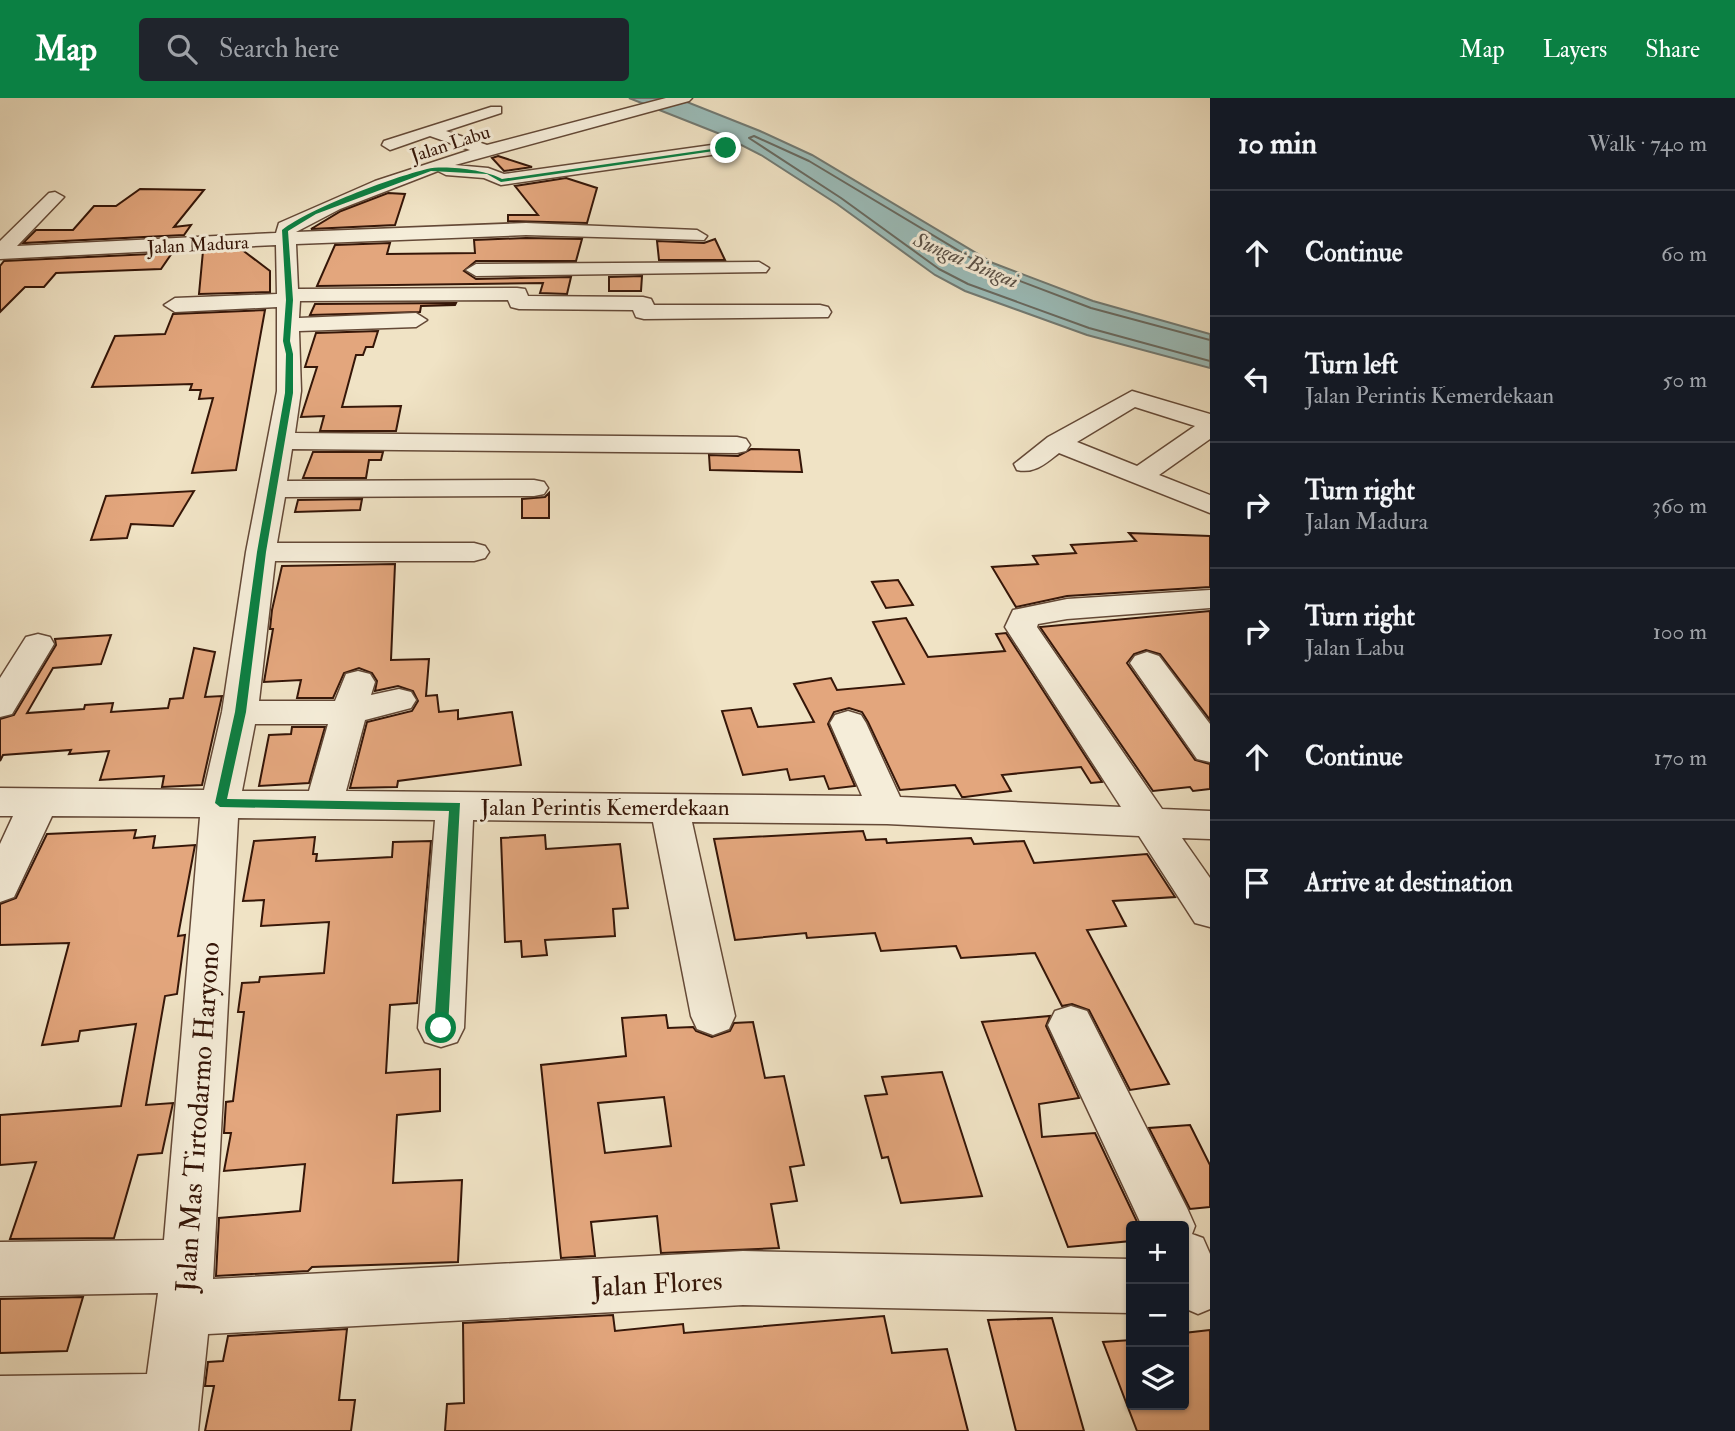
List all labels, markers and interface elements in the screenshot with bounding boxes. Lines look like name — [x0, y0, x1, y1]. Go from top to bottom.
search box — [139, 18, 629, 81]
text: Map — [35, 29, 97, 70]
icon: search — [163, 30, 201, 68]
text: Search here — [219, 33, 339, 65]
text: Map — [1460, 34, 1505, 65]
text: Layers — [1543, 34, 1607, 65]
text: Share — [1645, 34, 1700, 65]
street label: Jalan Labu — [407, 120, 493, 168]
text: 10 min — [1238, 125, 1317, 162]
text: Walk · 740 m — [1588, 129, 1707, 158]
route end — [710, 132, 741, 163]
water label: Sungai Bingai — [908, 226, 1023, 295]
street label: Jalan Madura — [146, 230, 250, 260]
icon: ahead — [1238, 234, 1276, 272]
text: Continue — [1305, 237, 1403, 269]
text: 60 m — [1661, 239, 1707, 268]
text: Turn left — [1305, 349, 1398, 381]
icon: left — [1238, 360, 1276, 398]
text: 50 m — [1663, 365, 1707, 394]
text: Jalan Perintis Kemerdekaan — [1305, 381, 1554, 410]
text: Turn right — [1305, 475, 1415, 507]
icon: right — [1238, 486, 1276, 524]
text: 360 m — [1652, 491, 1707, 520]
text: Jalan Madura — [1305, 507, 1428, 536]
text: Turn right — [1305, 601, 1415, 633]
icon: right — [1238, 612, 1276, 650]
text: 100 m — [1653, 617, 1707, 646]
text: Jalan Labu — [1305, 633, 1405, 662]
icon: ahead — [1238, 738, 1276, 776]
text: Continue — [1305, 741, 1403, 773]
text: 170 m — [1654, 743, 1707, 772]
street label: Jalan Perintis Kemerdekaan — [479, 793, 730, 822]
icon: arrive — [1238, 864, 1276, 902]
text: Arrive at destination — [1305, 867, 1513, 899]
street label: Jalan Mas Tirtodarmo Haryono — [169, 941, 228, 1294]
route start — [425, 1012, 456, 1043]
map controls — [1126, 1221, 1189, 1410]
button: + — [1126, 1221, 1189, 1284]
street label: Jalan Flores — [590, 1264, 723, 1305]
button: − — [1126, 1284, 1189, 1347]
button: layers — [1126, 1347, 1189, 1410]

